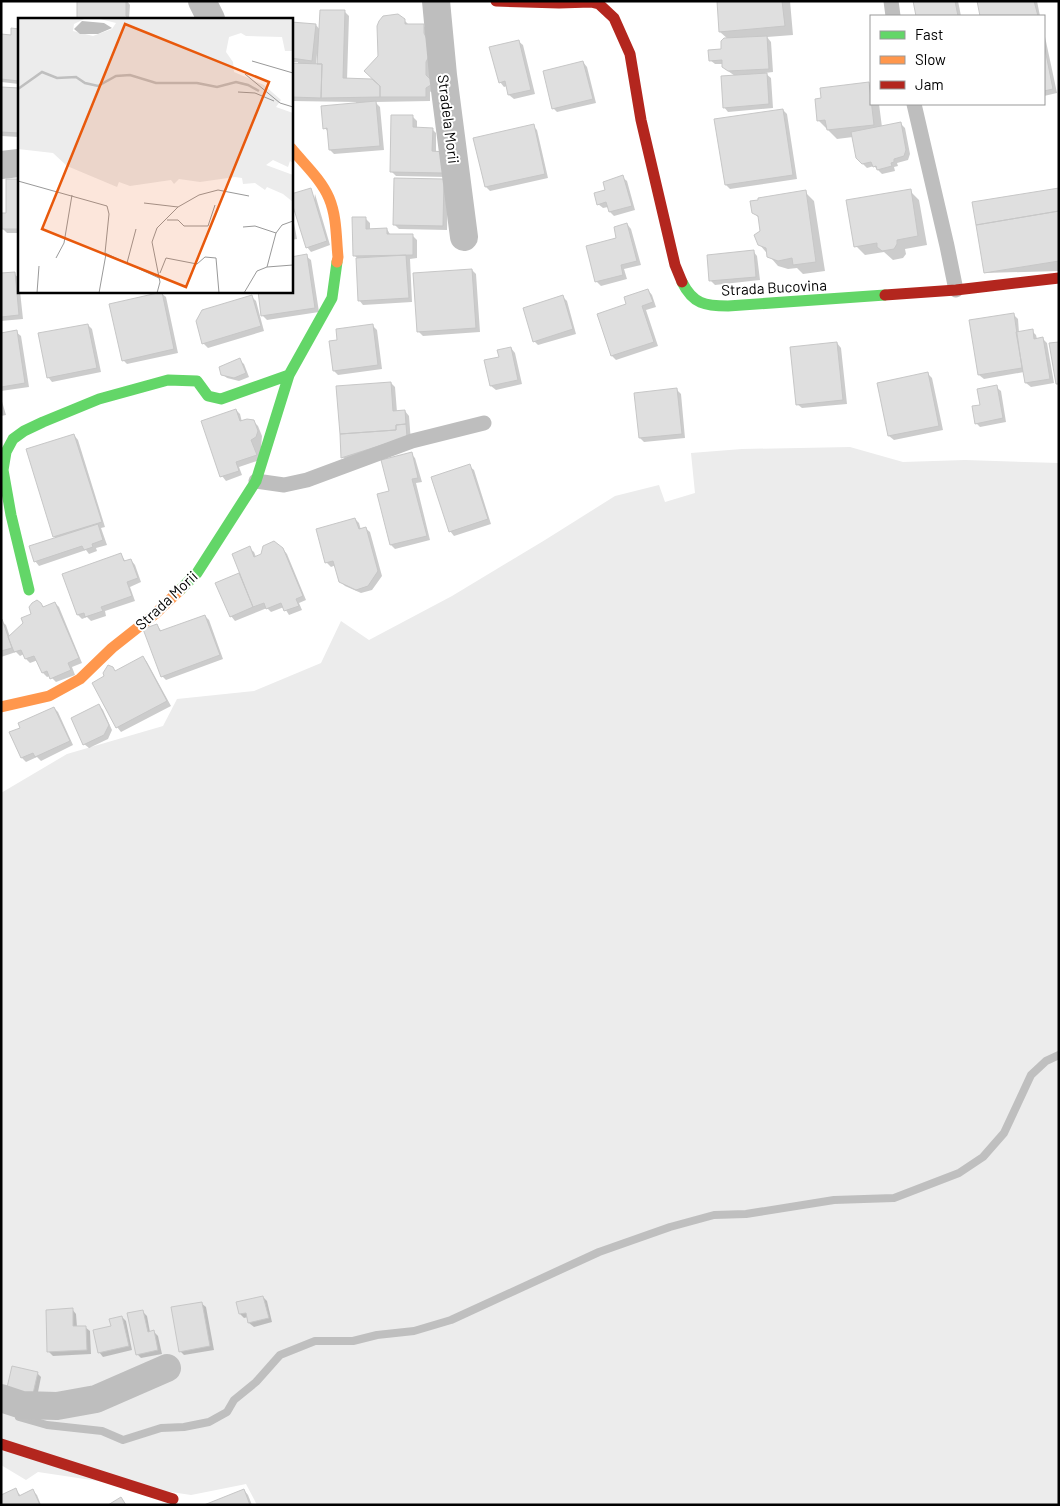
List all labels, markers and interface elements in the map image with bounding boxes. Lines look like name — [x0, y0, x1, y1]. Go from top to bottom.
legend — [870, 15, 1045, 105]
inset map — [18, 18, 292, 292]
text: Fast — [915, 25, 943, 43]
text: Slow — [915, 50, 946, 68]
street label: Stradela Morii — [435, 73, 463, 165]
text: Jam — [915, 75, 944, 93]
street label: Strada Bucovina — [721, 275, 827, 299]
street label: Strada Morii — [131, 567, 201, 633]

